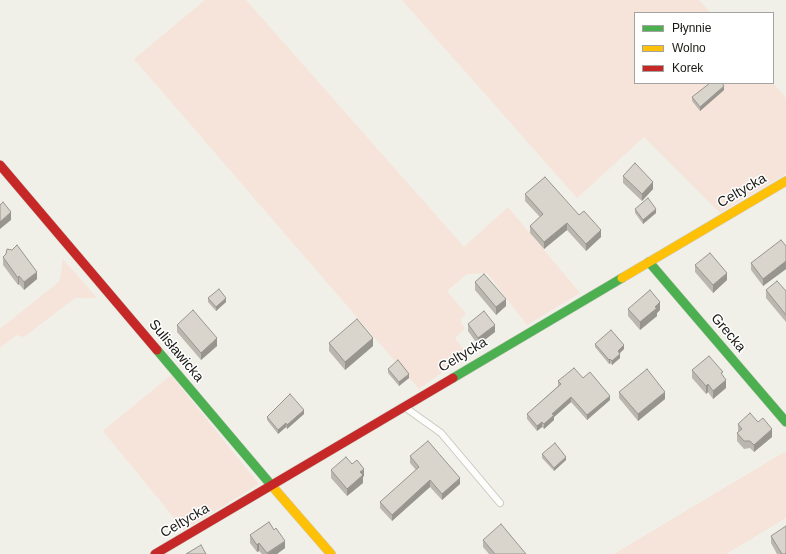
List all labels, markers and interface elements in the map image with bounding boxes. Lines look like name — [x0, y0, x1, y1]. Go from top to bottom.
legend — [634, 12, 774, 84]
text: Płynnie — [672, 21, 711, 35]
text: Wolno — [672, 41, 706, 55]
text: Korek — [672, 61, 703, 75]
street label: Celtycka — [715, 170, 769, 212]
street label: Grecka — [707, 310, 749, 356]
street label: Sulisławicka — [145, 316, 207, 386]
street label: Celtycka — [436, 334, 490, 376]
street label: Celtycka — [158, 500, 212, 542]

